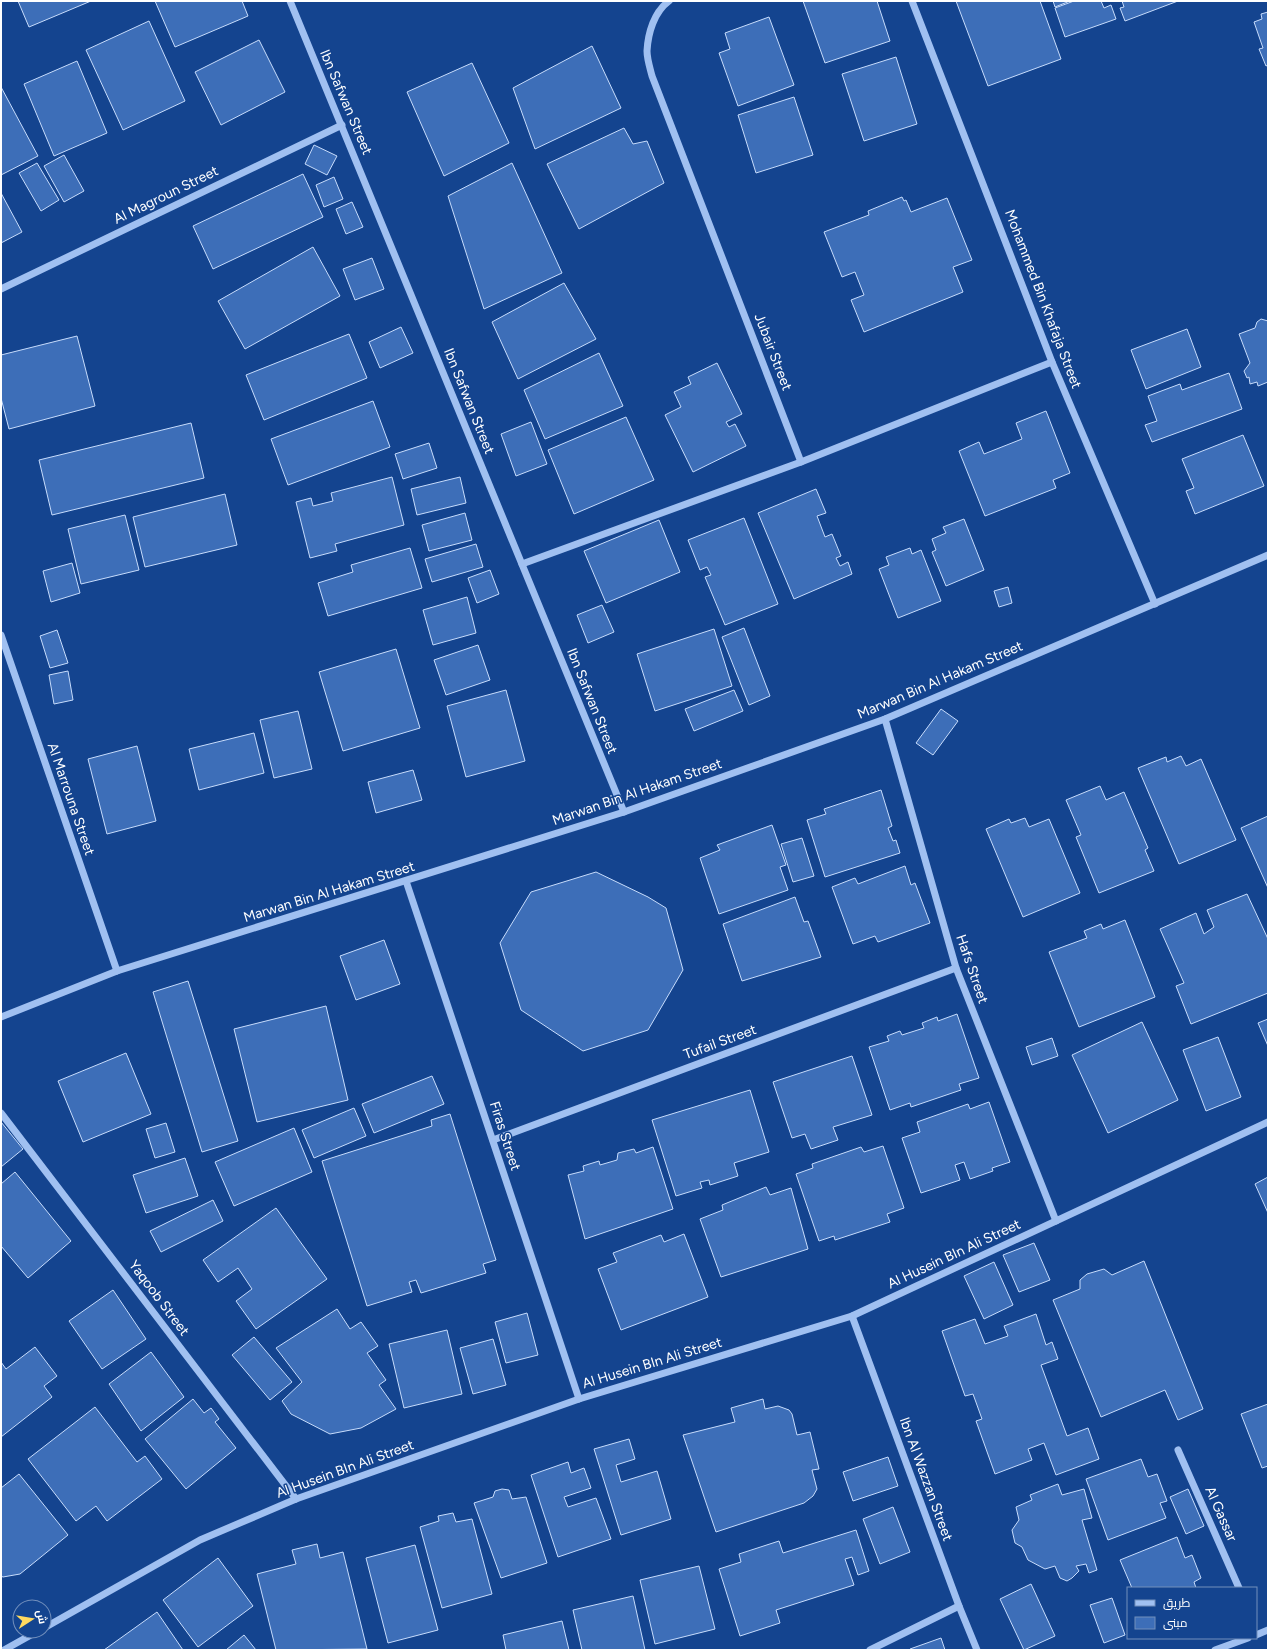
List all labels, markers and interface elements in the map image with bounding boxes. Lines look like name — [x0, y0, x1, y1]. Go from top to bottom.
street label: Ibn Safwan Street — [316, 47, 376, 157]
street label: Al Magroun Street — [111, 162, 221, 228]
street label: Mohammed Bin Khafaja Street — [1001, 207, 1085, 391]
street label: Jubair Street — [751, 311, 795, 393]
street label: Ibn Safwan Street — [440, 346, 498, 456]
street label: Marwan Bin Al Hakam Street — [855, 637, 1025, 723]
street label: Ibn Safwan Street — [563, 646, 621, 756]
street label: Al Marrouna Street — [44, 740, 98, 858]
street label: Marwan Bin Al Hakam Street — [550, 755, 724, 829]
street label: Marwan Bin Al Hakam Street — [241, 858, 417, 926]
street label: Hafs Street — [952, 932, 992, 1006]
street label: Tufail Street — [681, 1021, 759, 1063]
street label: Firas Street — [486, 1099, 524, 1173]
street label: Al Husein BIn Ali Street — [885, 1216, 1023, 1292]
street label: Yaqoob Street — [125, 1257, 193, 1339]
street label: Al Husein BIn Ali Street — [580, 1334, 724, 1392]
street label: Ibn Al Wazzan Street — [896, 1415, 956, 1543]
street label: Al Husein BIn Ali Street — [274, 1436, 416, 1502]
street label: Al Gassar — [1201, 1484, 1241, 1545]
legend — [1127, 1587, 1257, 1639]
text: طريق — [1163, 1596, 1191, 1610]
north arrow — [12, 1599, 52, 1639]
text: ش — [33, 1609, 49, 1625]
text: مبنى — [1163, 1616, 1188, 1630]

